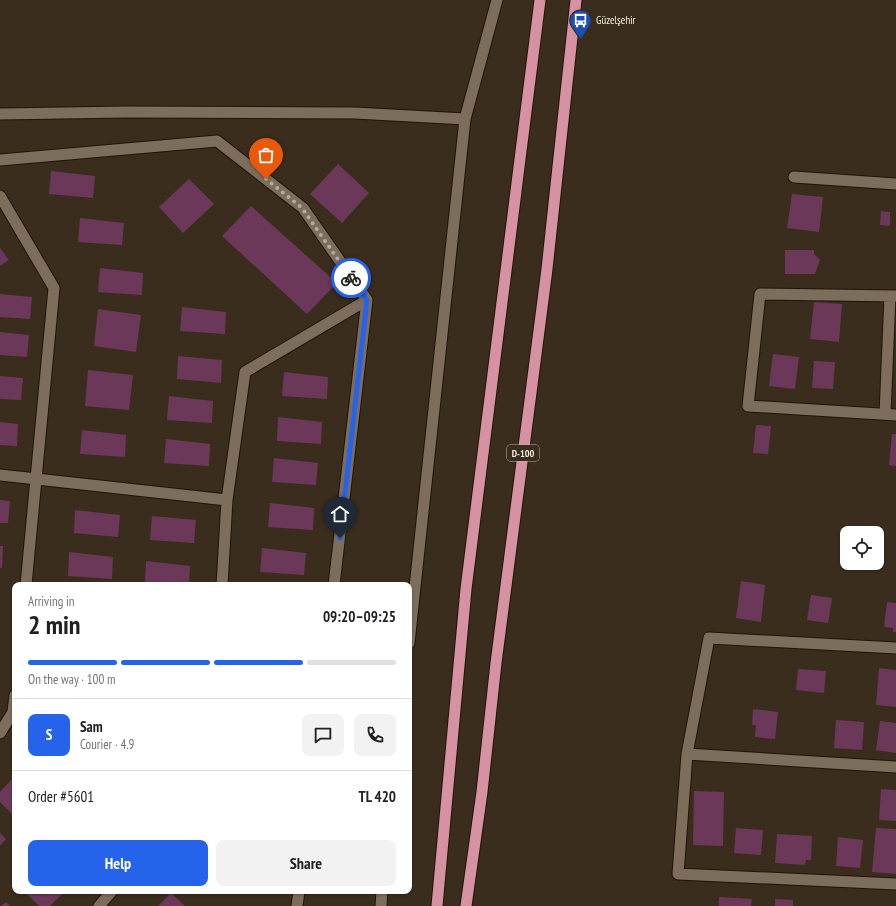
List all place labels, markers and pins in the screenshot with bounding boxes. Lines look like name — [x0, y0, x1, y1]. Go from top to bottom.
bus stop icon: Güzelşehir — [567, 7, 593, 40]
place label: Güzelşehir — [596, 13, 636, 27]
pin — [249, 138, 283, 179]
pin — [323, 497, 357, 538]

